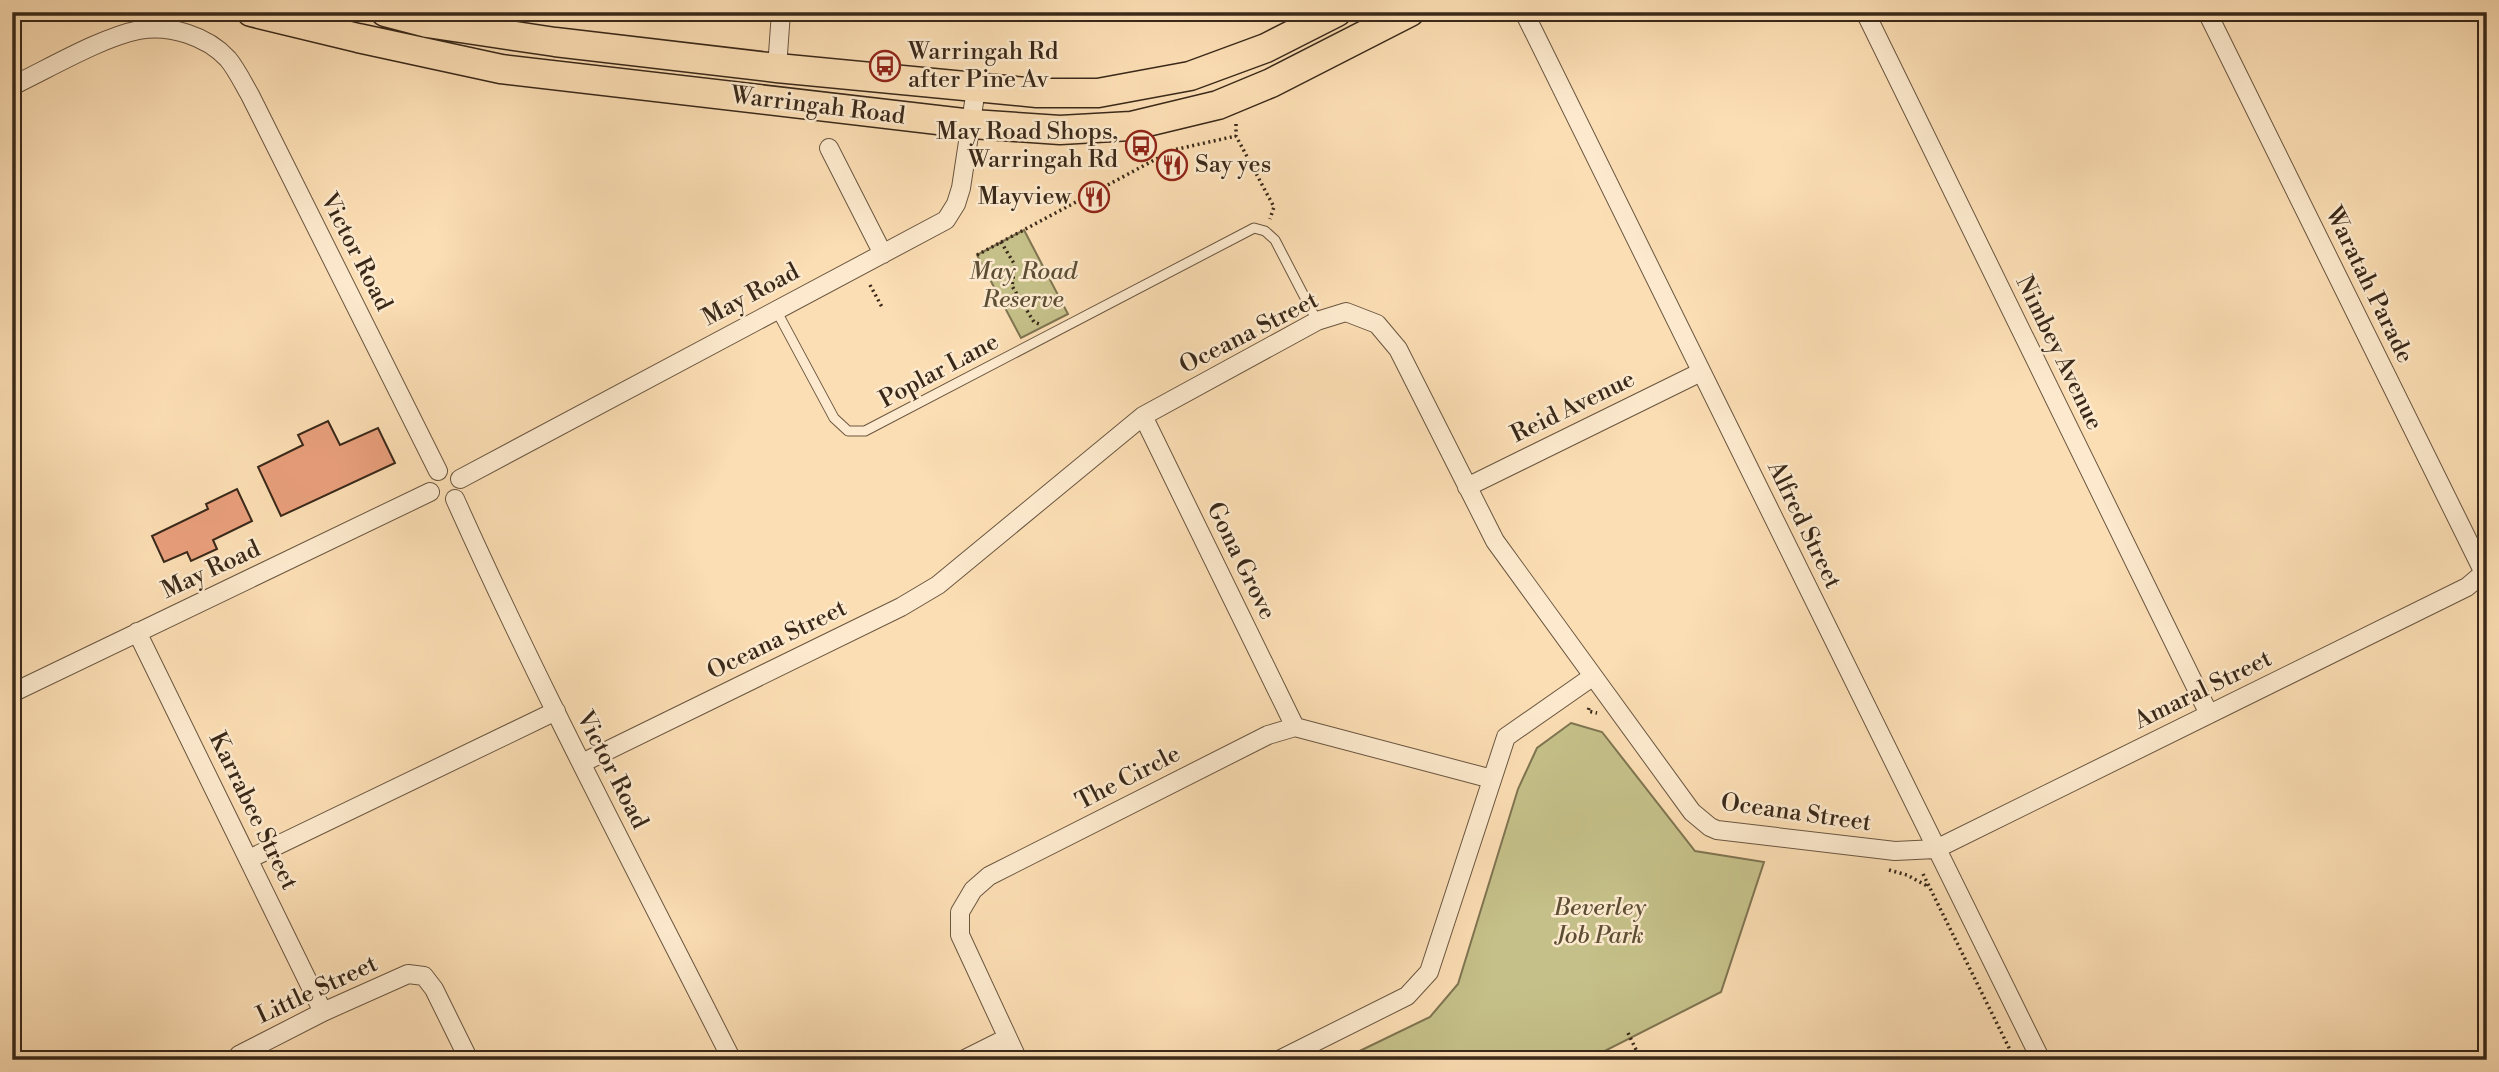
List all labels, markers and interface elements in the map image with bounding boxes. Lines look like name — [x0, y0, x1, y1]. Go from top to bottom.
place label: Warringah Rd after Pine Av — [907, 37, 1059, 95]
bus stop icon: Warringah Rd after Pine Av — [868, 49, 902, 83]
street label: Warringah Road — [728, 80, 907, 132]
place label: May Road Shops, Warringah Rd — [936, 117, 1118, 175]
bus stop icon: May Road Shops, Warringah Rd — [1124, 129, 1158, 163]
restaurant icon: Say yes — [1155, 148, 1189, 182]
place label: Say yes — [1195, 150, 1271, 180]
restaurant icon: Mayview — [1077, 180, 1111, 214]
place label: Mayview — [978, 182, 1073, 212]
street label: Victor Road — [313, 187, 399, 316]
street label: Waratah Parade — [2318, 201, 2420, 368]
street label: May Road — [697, 257, 805, 333]
park label: May Road Reserve — [969, 257, 1078, 315]
street label: Nimbey Avenue — [2009, 271, 2109, 435]
street label: Oceana Street — [1175, 285, 1324, 381]
street label: Poplar Lane — [874, 327, 1004, 415]
street label: Reid Avenue — [1506, 364, 1640, 450]
street label: Alfred Street — [1760, 455, 1848, 594]
street label: Gona Grove — [1200, 497, 1282, 625]
street label: May Road — [157, 534, 265, 606]
street label: Oceana Street — [702, 593, 852, 687]
street label: Amaral Street — [2128, 644, 2277, 737]
street label: Victor Road — [569, 705, 655, 834]
street label: Karrabee Street — [202, 727, 304, 895]
street label: The Circle — [1071, 739, 1185, 817]
street label: Oceana Street — [1719, 788, 1874, 838]
park label: Beverley Job Park — [1553, 893, 1647, 951]
street label: Little Street — [252, 949, 383, 1031]

